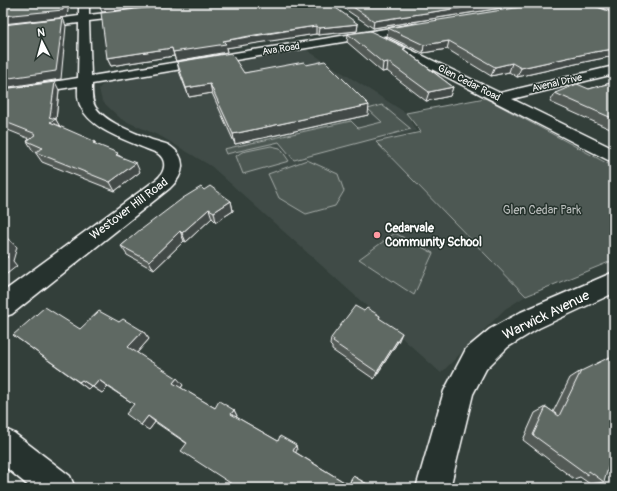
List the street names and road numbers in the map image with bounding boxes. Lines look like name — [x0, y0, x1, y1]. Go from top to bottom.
street label: Ava Road — [261, 40, 301, 58]
street label: Glen Cedar Road — [436, 62, 502, 104]
street label: Avenal Drive — [531, 71, 583, 95]
street label: Westover Hill Road — [87, 175, 171, 243]
street label: Warwick Avenue — [500, 287, 592, 343]

